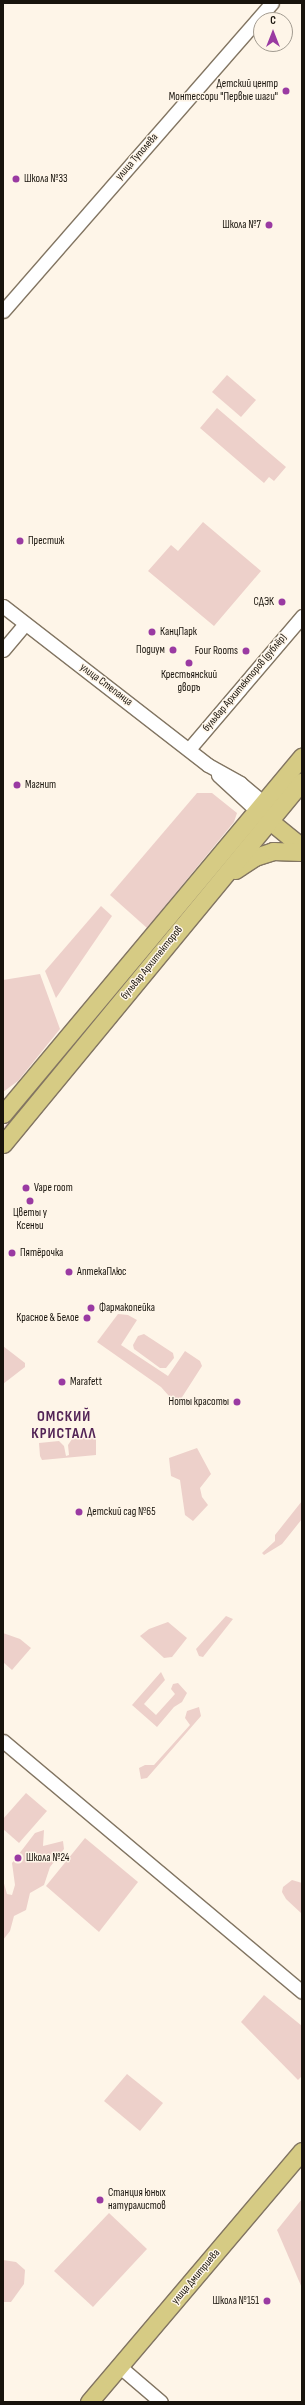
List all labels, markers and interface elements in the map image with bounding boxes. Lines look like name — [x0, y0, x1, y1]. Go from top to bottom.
north arrow — [253, 12, 293, 52]
text: С — [270, 14, 276, 27]
place label: Детский центр Монтессори "Первые шаги" — [169, 78, 278, 104]
marker: Детский центр Монтессори "Первые шаги" — [281, 86, 291, 96]
street label: улица Туполева — [113, 131, 161, 183]
place label: Школа №33 — [24, 172, 68, 186]
marker: Школа №33 — [11, 174, 21, 184]
place label: Школа №7 — [222, 218, 261, 232]
marker: Школа №7 — [264, 220, 274, 230]
place label: Престиж — [28, 534, 64, 548]
marker: Престиж — [15, 536, 25, 546]
place label: СДЭК — [253, 595, 274, 609]
marker: СДЭК — [277, 597, 287, 607]
place label: КанцПарк — [160, 625, 197, 639]
marker: КанцПарк — [147, 627, 157, 637]
street label: бульвар Архитекторов (дублёр) — [200, 631, 290, 735]
place label: Подиум — [136, 643, 165, 657]
place label: Four Rooms — [195, 644, 238, 658]
marker: Подиум — [168, 645, 178, 655]
marker: Four Rooms — [241, 646, 251, 656]
marker: Крестьянский дворъ — [184, 658, 194, 668]
street label: улица Степанца — [77, 661, 135, 709]
place label: Крестьянский дворъ — [161, 669, 217, 695]
place label: Магнит — [25, 778, 56, 792]
marker: Магнит — [12, 780, 22, 790]
street label: бульвар Архитекторов — [118, 923, 186, 1003]
place label: Vape room — [34, 1181, 73, 1195]
marker: Vape room — [21, 1183, 31, 1193]
marker: Цветы у Ксеньи — [25, 1196, 35, 1206]
place label: Цветы у Ксеньи — [13, 1207, 47, 1233]
place label: Пятёрочка — [20, 1246, 63, 1260]
marker: Пятёрочка — [7, 1248, 17, 1258]
place label: АптекаПлюс — [77, 1265, 126, 1279]
marker: АптекаПлюс — [64, 1267, 74, 1277]
place label: Фармакопейка — [99, 1301, 155, 1315]
marker: Фармакопейка — [86, 1303, 96, 1313]
place label: Красное & Белое — [16, 1311, 79, 1325]
marker: Красное & Белое — [82, 1313, 92, 1323]
place label: Marafett — [70, 1375, 102, 1389]
marker: Marafett — [57, 1377, 67, 1387]
place label: Ноты красоты — [169, 1395, 229, 1409]
marker: Ноты красоты — [232, 1397, 242, 1407]
district label: ОМСКИЙ КРИСТАЛЛ — [31, 1407, 97, 1442]
place label: Детский сад №65 — [87, 1505, 156, 1519]
marker: Детский сад №65 — [74, 1507, 84, 1517]
place label: Школа №24 — [26, 1851, 69, 1865]
marker: Школа №24 — [13, 1853, 23, 1863]
place label: Станция юных натуралистов — [108, 2187, 166, 2213]
marker: Станция юных натуралистов — [95, 2195, 105, 2205]
street label: улица Дмитриева — [169, 2247, 223, 2307]
place label: Школа №151 — [212, 2294, 259, 2308]
marker: Школа №151 — [262, 2296, 272, 2306]

